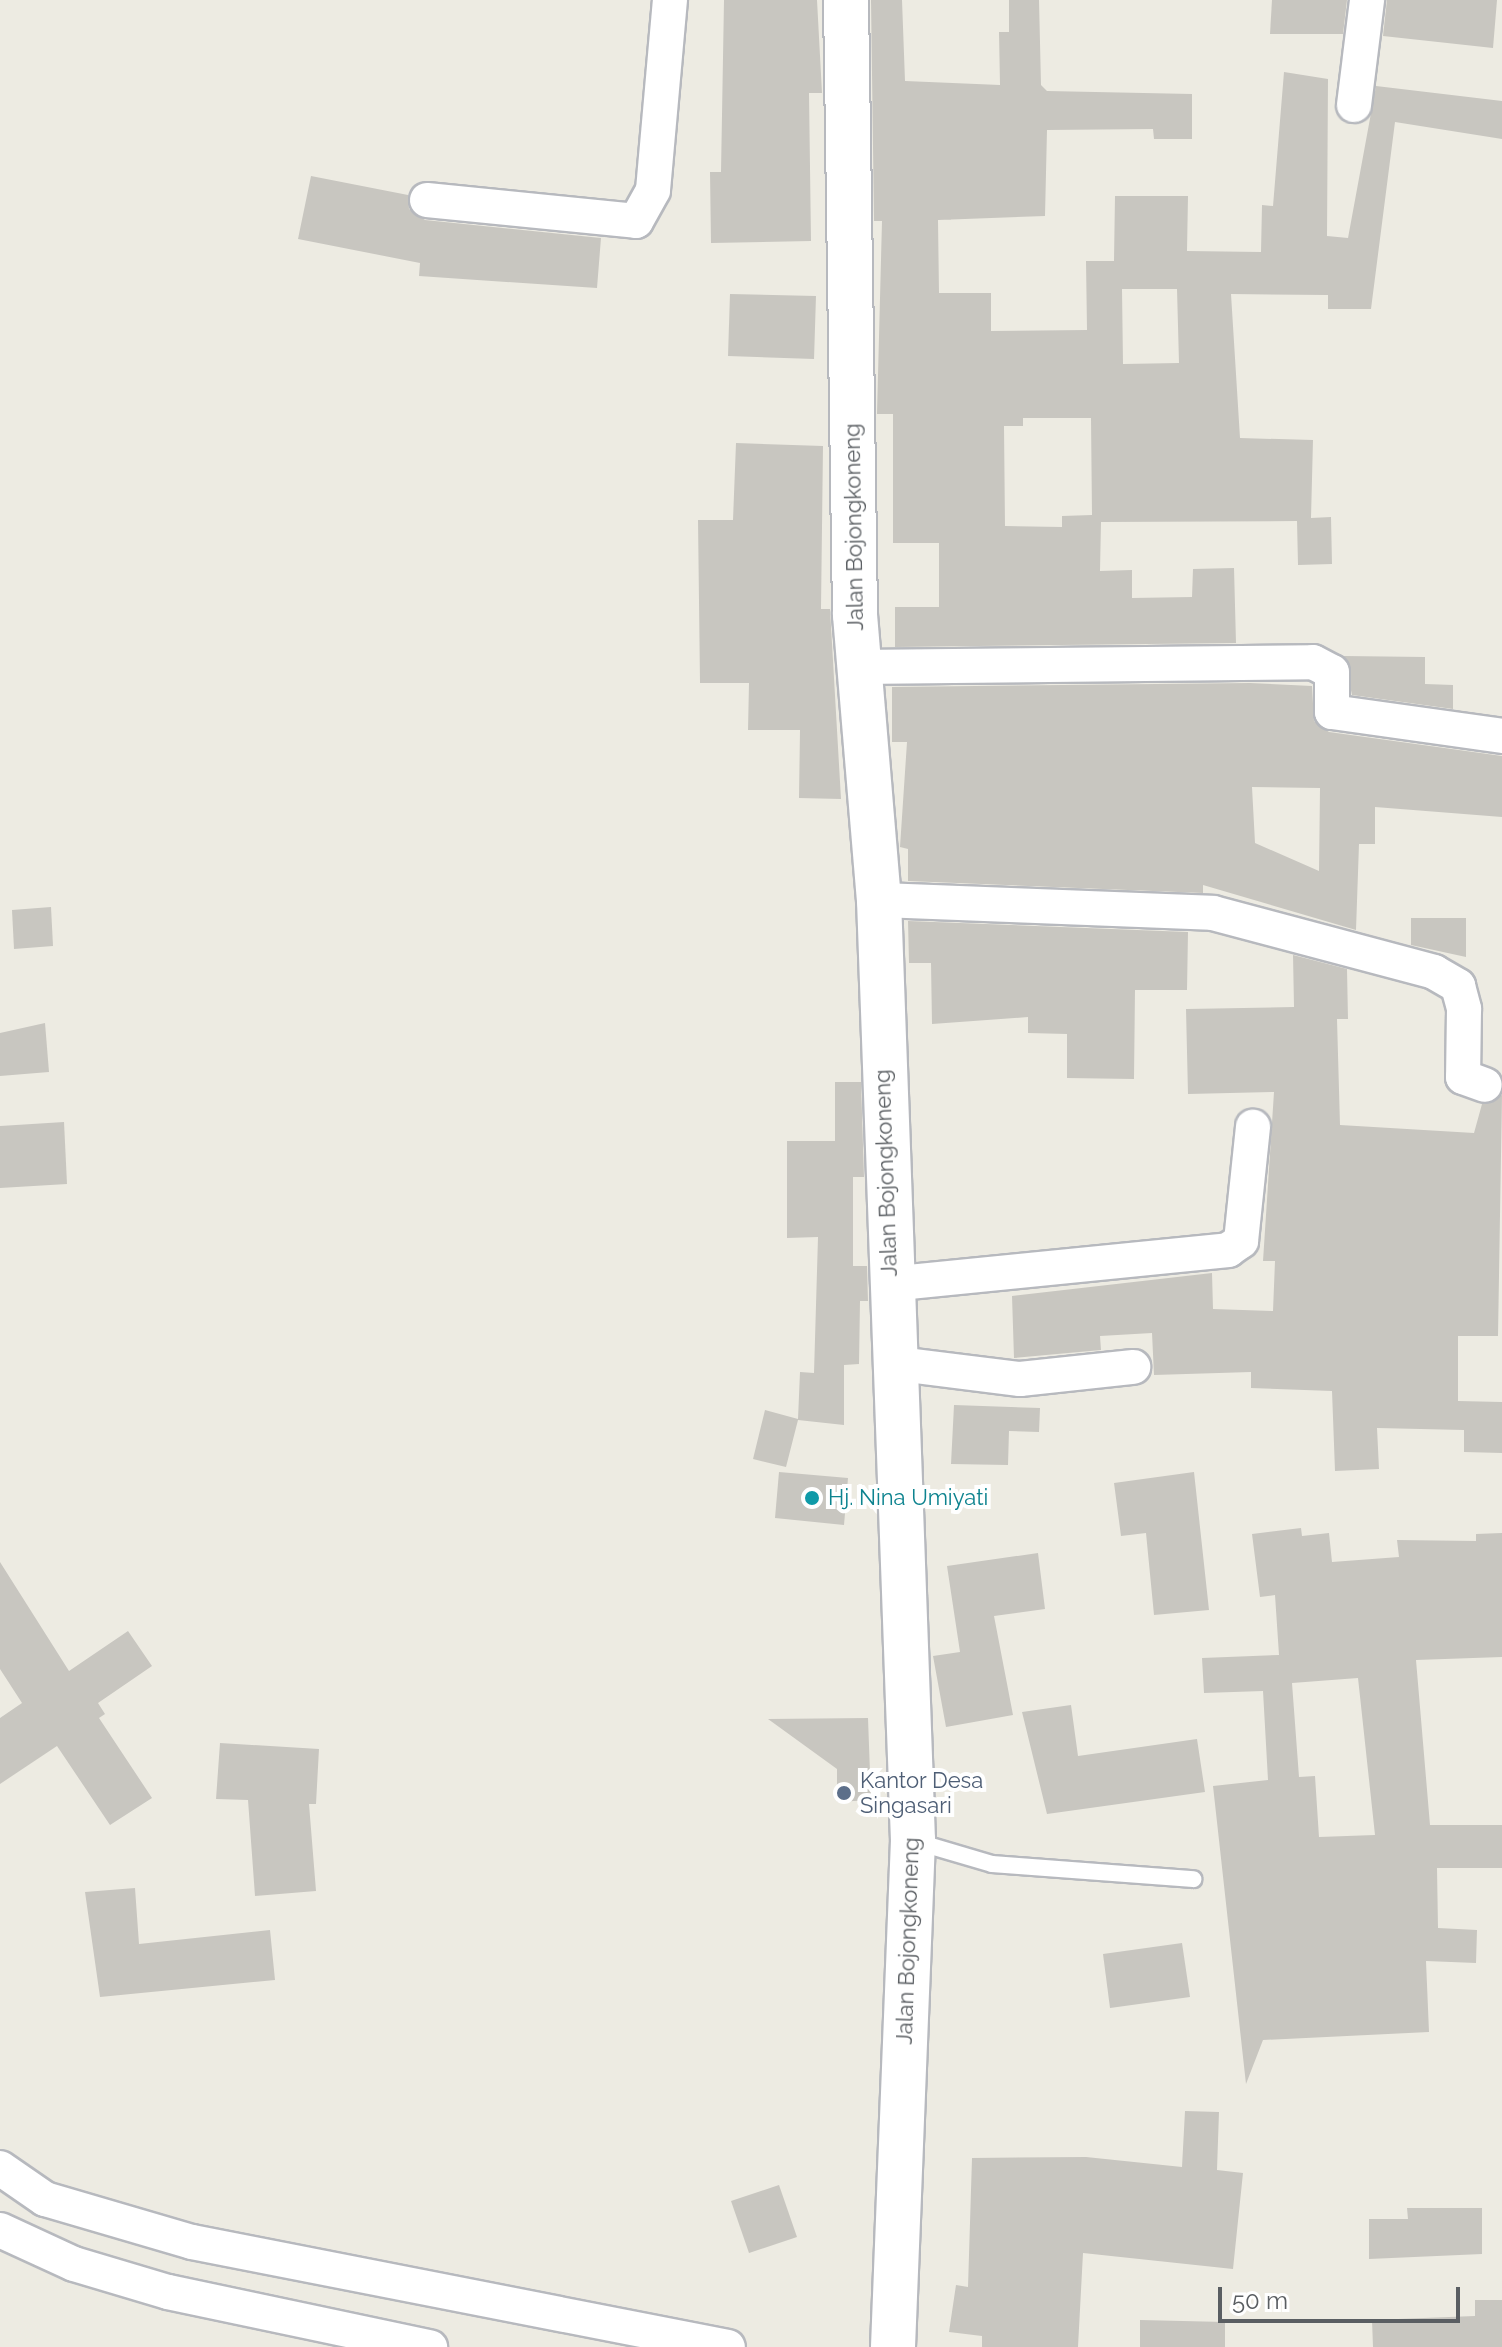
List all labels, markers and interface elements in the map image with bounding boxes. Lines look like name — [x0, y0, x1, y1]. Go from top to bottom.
street label: Jalan Bojongkoneng — [839, 423, 869, 631]
street label: Jalan Bojongkoneng — [869, 1069, 903, 1277]
place label: Hj. Nina Umiyati — [828, 1485, 988, 1511]
marker: Hj. Nina Umiyati — [803, 1489, 821, 1507]
place label: Kantor Desa Singasari — [860, 1767, 984, 1818]
marker: Kantor Desa Singasari — [835, 1784, 853, 1802]
street label: Jalan Bojongkoneng — [891, 1837, 925, 2045]
scale bar — [1222, 2271, 1464, 2321]
text: 50 m — [1232, 2286, 1288, 2315]

